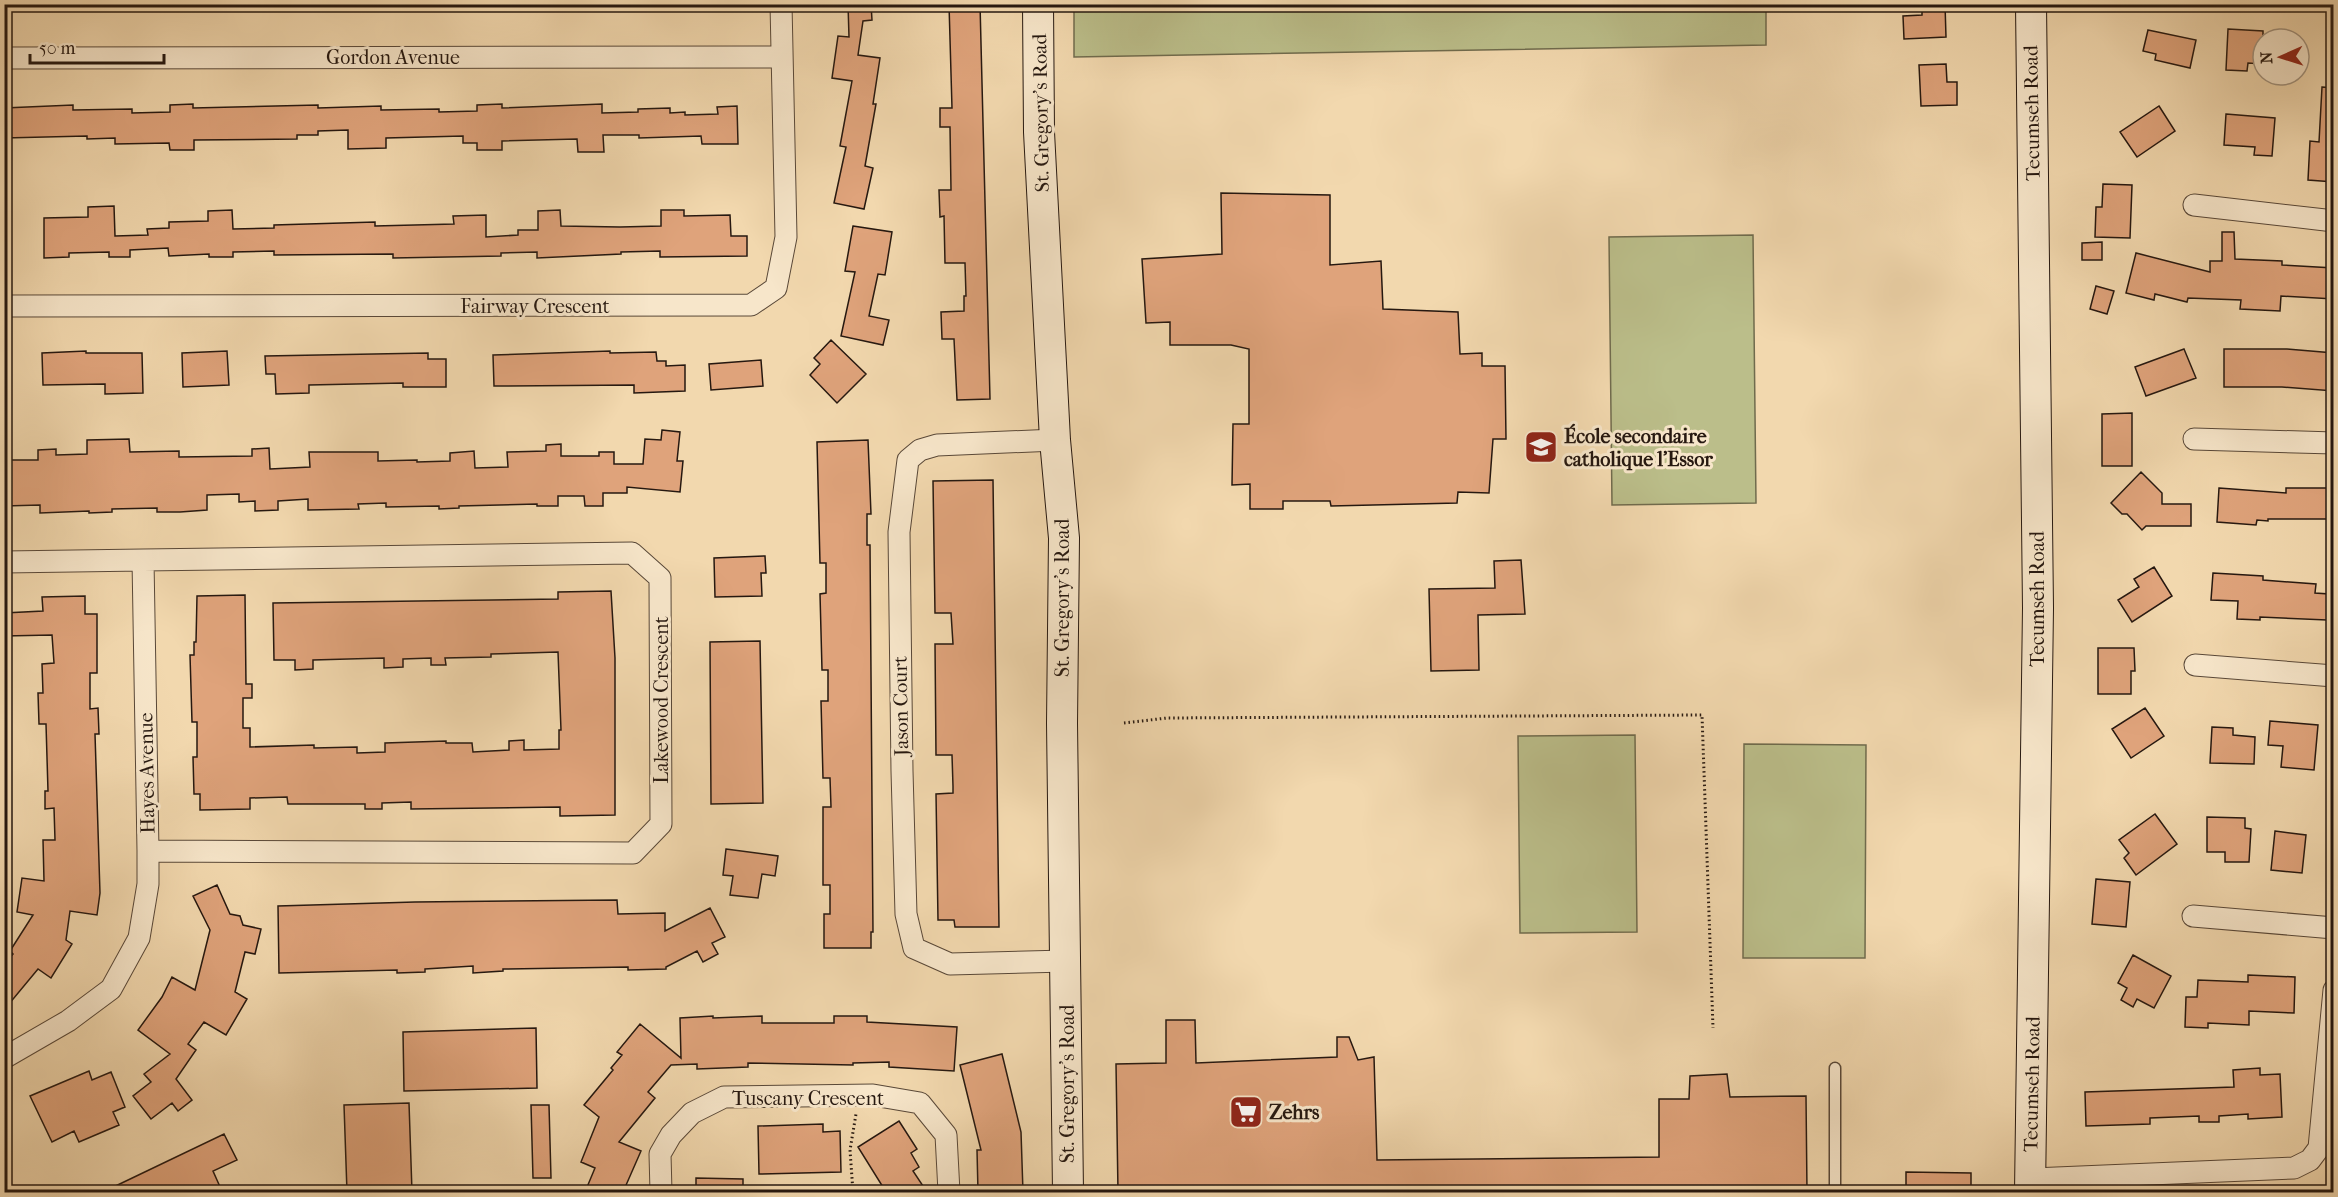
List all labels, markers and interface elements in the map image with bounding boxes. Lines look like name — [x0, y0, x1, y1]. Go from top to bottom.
scale bar — [30, 27, 164, 65]
north arrow — [2251, 27, 2311, 87]
street label: St. Gregory's Road — [1028, 32, 1054, 192]
text: 50 m — [39, 38, 76, 59]
street label: Tecumseh Road — [2019, 44, 2045, 181]
street label: Gordon Avenue — [326, 46, 460, 69]
text: N — [2257, 50, 2276, 64]
street label: Fairway Crescent — [460, 295, 610, 318]
place label: École secondaire catholique l'Essor — [1564, 423, 1713, 471]
school or university icon: École secondaire catholique l'Essor — [1523, 429, 1559, 465]
street label: St. Gregory's Road — [1051, 518, 1074, 677]
street label: Tecumseh Road — [2026, 530, 2049, 667]
street label: Lakewood Crescent — [650, 616, 673, 784]
street label: Jason Court — [889, 656, 913, 758]
street label: Hayes Avenue — [134, 712, 160, 834]
street label: St. Gregory's Road — [1056, 1004, 1079, 1163]
street label: Tecumseh Road — [2019, 1015, 2045, 1152]
street label: Tuscany Crescent — [732, 1087, 884, 1110]
supermarket icon: Zehrs — [1228, 1094, 1264, 1130]
place label: Zehrs — [1269, 1101, 1320, 1124]

